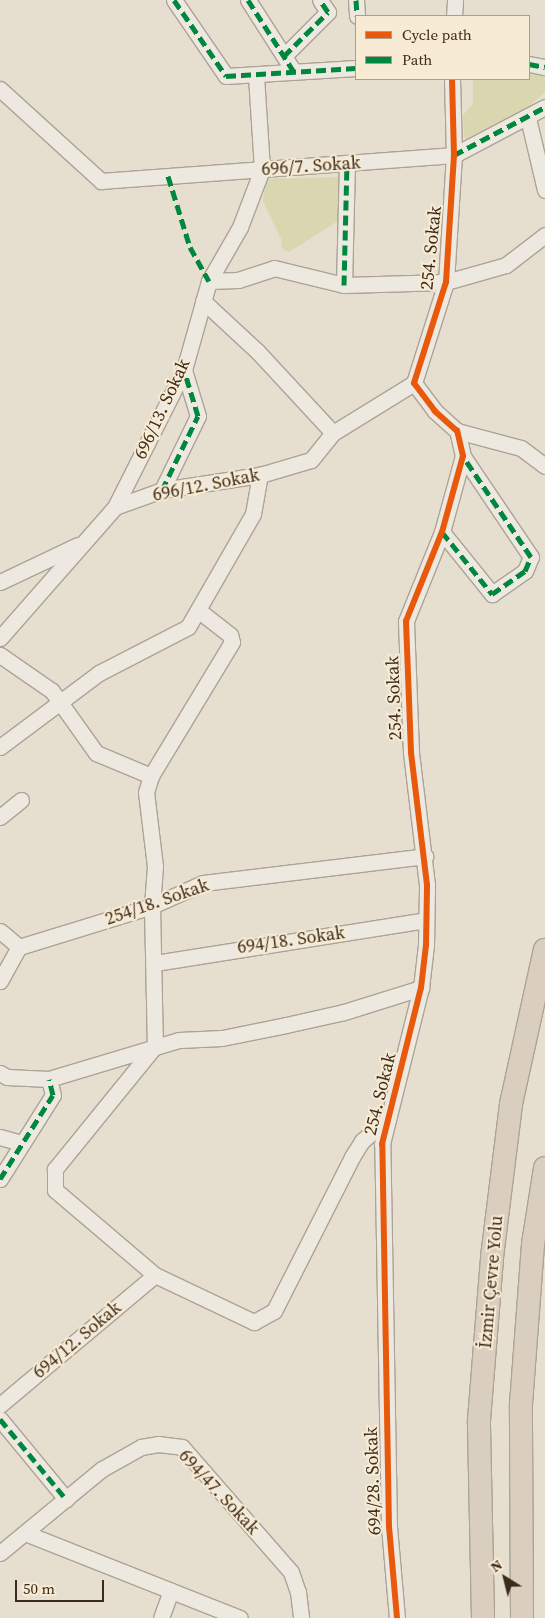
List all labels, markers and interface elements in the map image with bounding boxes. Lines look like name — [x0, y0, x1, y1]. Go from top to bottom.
legend — [355, 15, 530, 80]
text: Cycle path — [402, 24, 472, 45]
text: Path — [402, 49, 432, 70]
street label: 696/7. Sokak — [261, 152, 361, 180]
street label: 254. Sokak — [416, 205, 446, 291]
street label: 696/13. Sokak — [129, 355, 195, 463]
street label: 696/12. Sokak — [151, 464, 261, 506]
street label: 254. Sokak — [382, 655, 406, 741]
street label: 254/18. Sokak — [102, 874, 212, 930]
street label: 694/18. Sokak — [236, 922, 346, 958]
street label: 254. Sokak — [359, 1050, 401, 1138]
street label: İzmir Çevre Yolu — [474, 1214, 508, 1350]
street label: 694/12. Sokak — [29, 1297, 125, 1383]
street label: 694/28. Sokak — [360, 1427, 386, 1535]
street label: 694/47. Sokak — [174, 1445, 264, 1539]
north arrow — [480, 1553, 530, 1603]
text: N — [486, 1555, 506, 1577]
scale bar — [18, 1570, 106, 1602]
text: 50 m — [23, 1578, 55, 1599]

